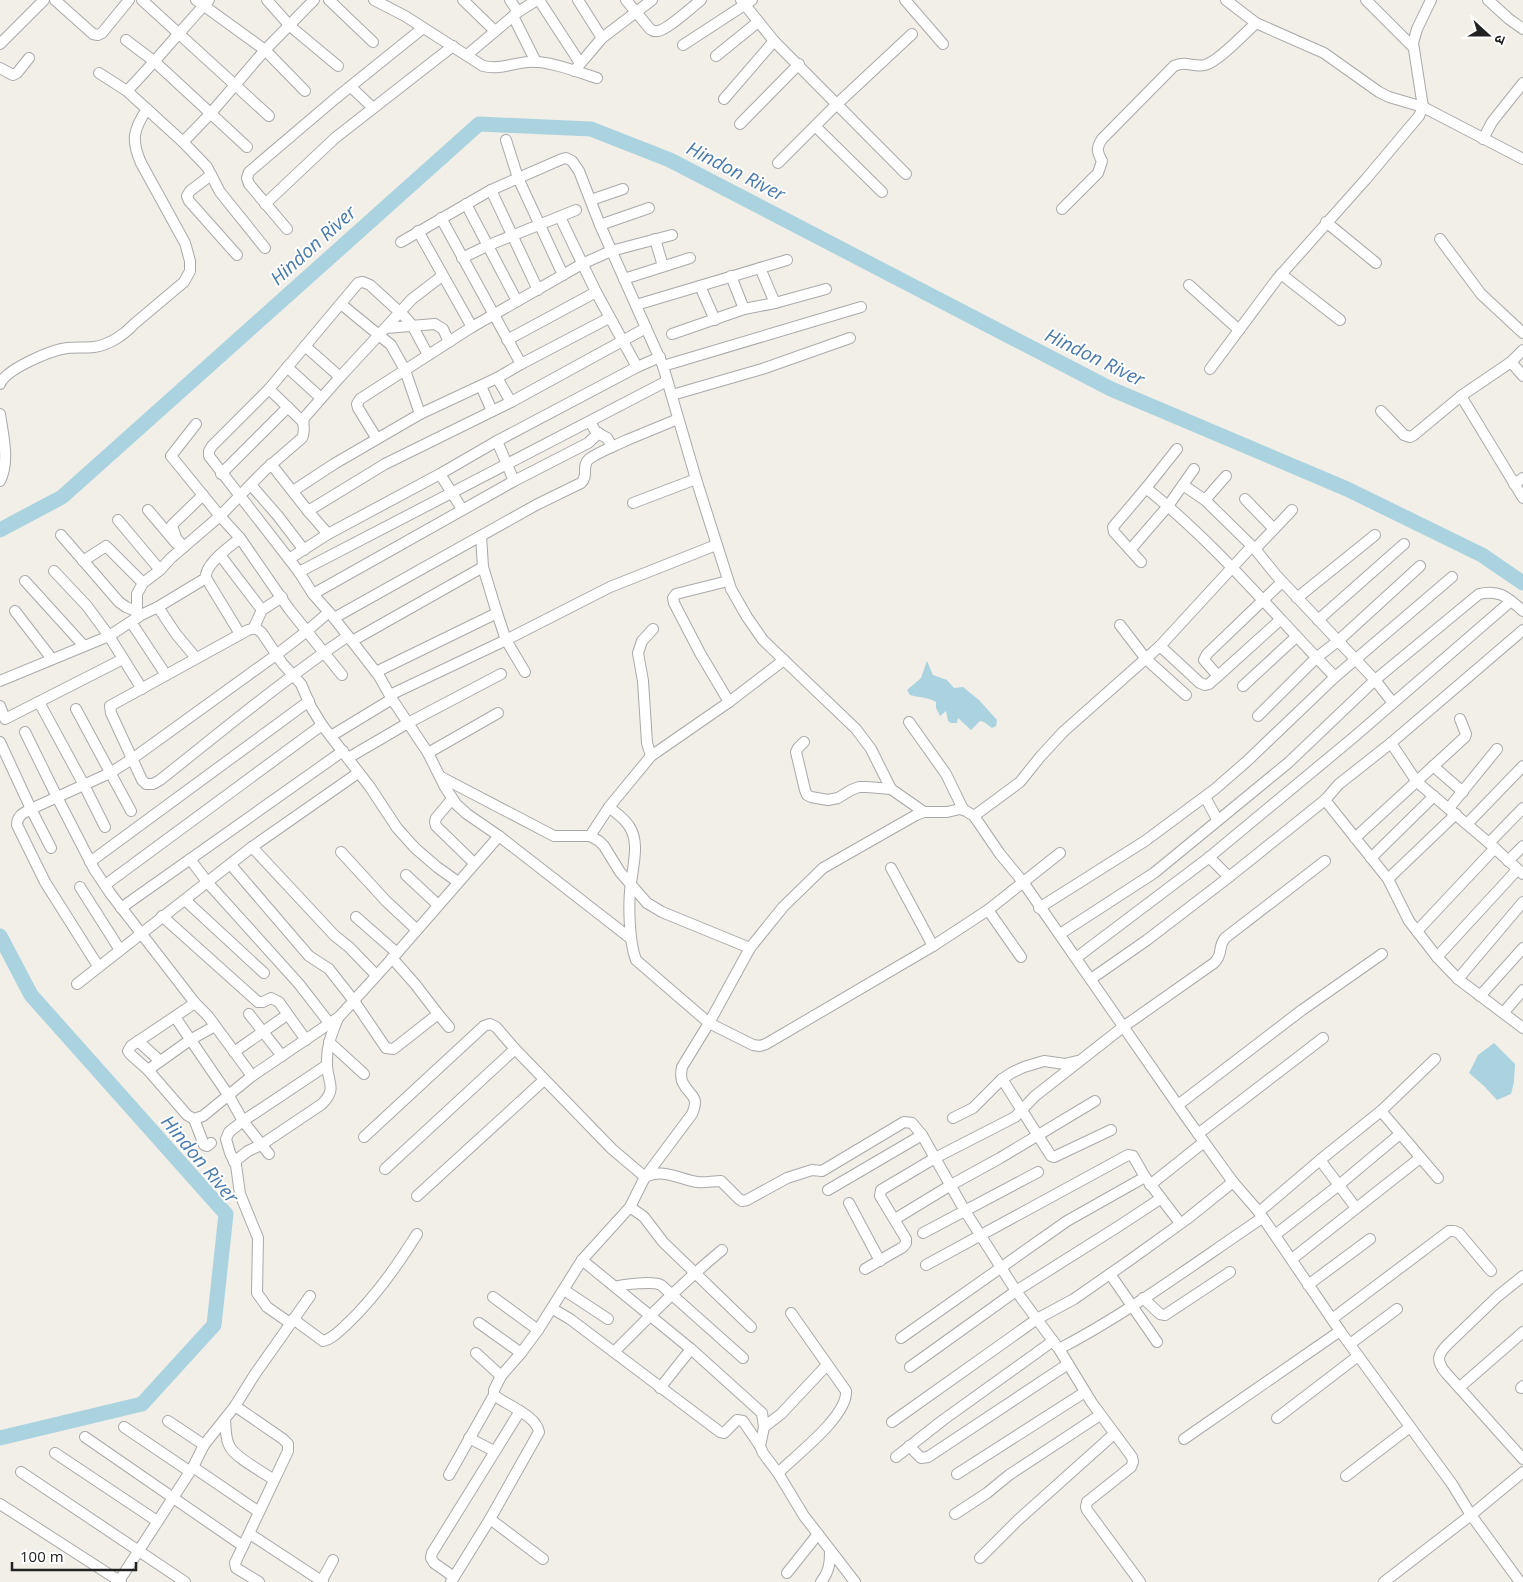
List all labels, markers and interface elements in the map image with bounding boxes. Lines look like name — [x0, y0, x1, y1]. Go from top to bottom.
north arrow — [1463, 10, 1513, 60]
text: उ — [1490, 33, 1511, 48]
water label: Hindon River — [682, 135, 791, 208]
water label: Hindon River — [264, 198, 363, 291]
water label: Hindon River — [1041, 322, 1150, 393]
water label: Hindon River — [155, 1109, 245, 1210]
scale bar — [12, 1540, 136, 1572]
text: 100 m — [20, 1546, 64, 1566]

